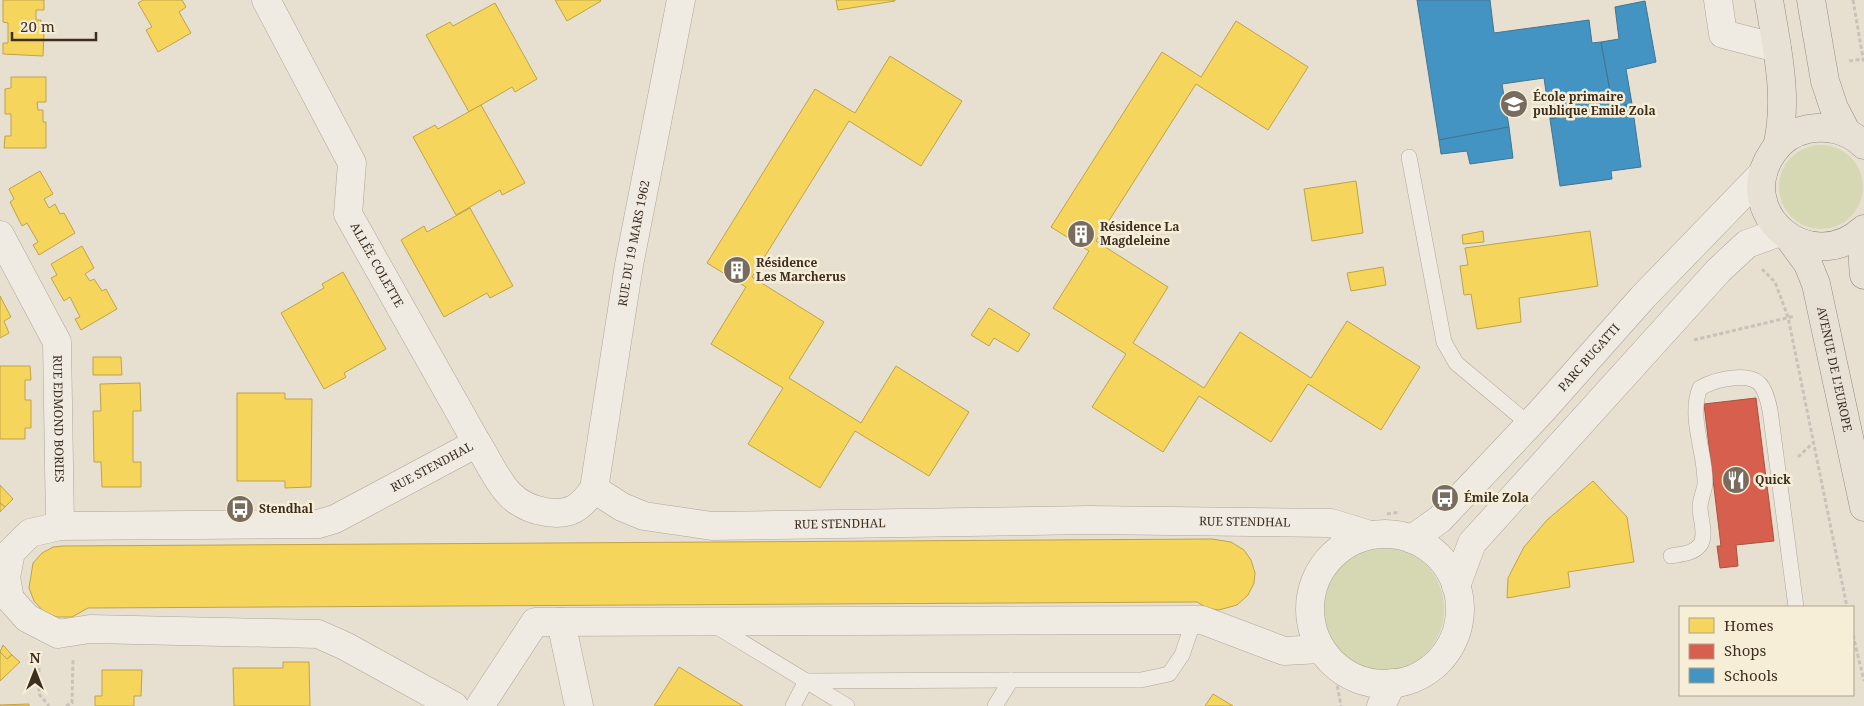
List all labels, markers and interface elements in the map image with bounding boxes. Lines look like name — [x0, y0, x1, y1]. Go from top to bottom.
scale bar — [12, 10, 96, 42]
text: 20 m — [20, 16, 55, 36]
place label: École primaire publique Emile Zola — [1533, 88, 1656, 119]
school or university icon: École primaire publique Emile Zola — [1499, 89, 1529, 119]
street label: RUE DU 19 MARS 1962 — [614, 179, 653, 308]
place label: Résidence La Magdeleine — [1100, 218, 1179, 249]
street label: ALLÉE COLETTE — [346, 219, 408, 310]
building icon: Résidence La Magdeleine — [1066, 219, 1096, 249]
place label: Résidence Les Marcherus — [756, 254, 846, 285]
building icon: Résidence Les Marcherus — [722, 255, 752, 285]
street label: AVENUE DE L'EUROPE — [1813, 305, 1857, 433]
street label: PARC BUGATTI — [1554, 320, 1623, 395]
street label: RUE EDMOND BORIES — [49, 355, 68, 483]
street label: RUE STENDHAL — [387, 438, 476, 496]
restaurant icon: Quick — [1721, 465, 1751, 495]
place label: Quick — [1755, 471, 1791, 488]
bus stop icon: Émile Zola — [1430, 483, 1460, 513]
place label: Émile Zola — [1464, 489, 1529, 506]
bus stop icon: Stendhal — [225, 494, 255, 524]
place label: Stendhal — [259, 500, 314, 517]
street label: RUE STENDHAL — [1199, 512, 1291, 530]
street label: RUE STENDHAL — [794, 514, 886, 533]
legend — [1679, 606, 1854, 696]
text: Homes — [1724, 615, 1774, 635]
text: Shops — [1724, 640, 1767, 660]
north arrow — [10, 646, 60, 696]
text: N — [29, 648, 41, 667]
text: Schools — [1724, 665, 1778, 685]

